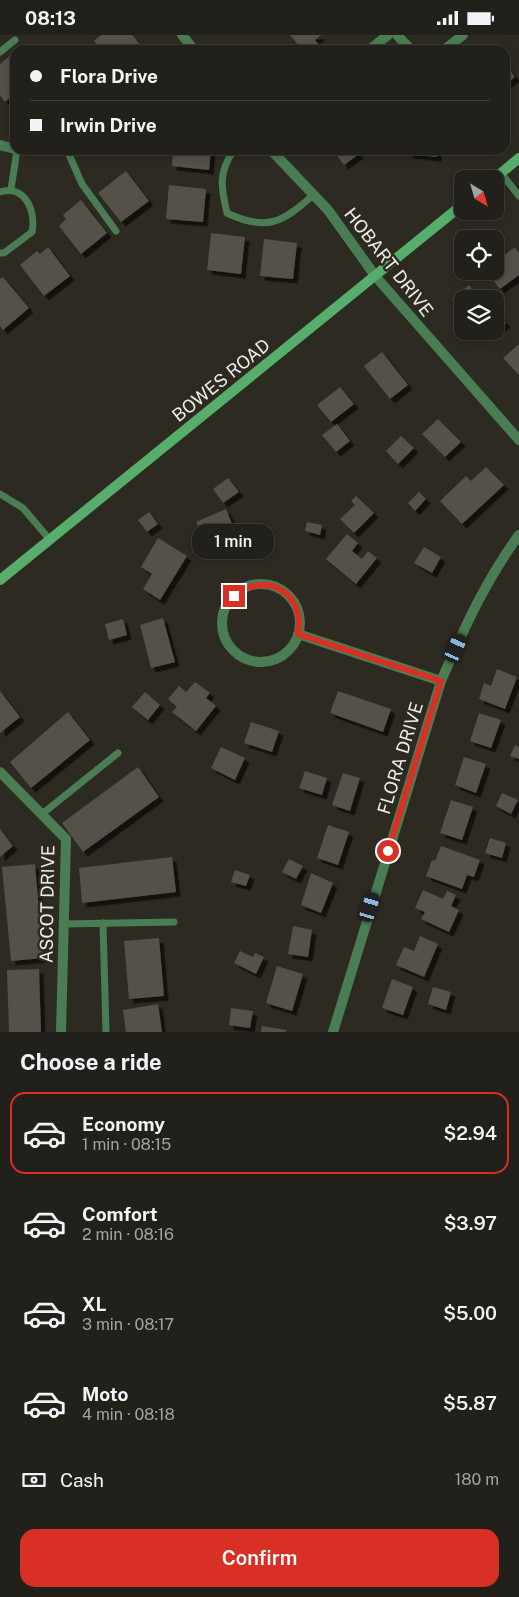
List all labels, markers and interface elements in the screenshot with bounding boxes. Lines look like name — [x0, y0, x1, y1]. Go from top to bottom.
text: 08:13 — [25, 7, 76, 29]
text: Flora Drive — [60, 65, 158, 87]
text: Irwin Drive — [60, 114, 157, 136]
north arrow — [454, 170, 504, 220]
map controls — [454, 170, 504, 340]
street label: HOBART DRIVE — [340, 204, 438, 320]
button: locate — [454, 230, 504, 280]
button: layers — [454, 290, 504, 340]
street label: BOWES ROAD — [168, 334, 274, 426]
callout: 1 min — [193, 523, 275, 559]
text: 1 min — [214, 532, 252, 551]
route end — [223, 585, 245, 607]
car — [443, 631, 468, 665]
street label: FLORA DRIVE — [373, 699, 427, 817]
route start — [377, 840, 399, 862]
street label: ASCOT DRIVE — [35, 845, 59, 963]
car — [358, 890, 381, 924]
text: Choose a ride — [20, 1049, 162, 1075]
icon: car — [22, 1111, 67, 1156]
text: Economy — [82, 1113, 165, 1135]
text: $2.94 — [443, 1122, 497, 1144]
text: 1 min · 08:15 — [82, 1135, 171, 1154]
icon: car — [22, 1201, 67, 1246]
text: Comfort — [82, 1203, 158, 1225]
text: $3.97 — [444, 1212, 497, 1234]
text: 2 min · 08:16 — [82, 1225, 174, 1244]
icon: car — [22, 1291, 67, 1336]
text: XL — [82, 1293, 107, 1315]
text: $5.00 — [443, 1302, 497, 1324]
text: 3 min · 08:17 — [82, 1315, 174, 1334]
icon: car — [22, 1381, 67, 1426]
text: Moto — [82, 1383, 128, 1405]
text: $5.87 — [443, 1392, 497, 1414]
text: 4 min · 08:18 — [82, 1405, 175, 1424]
icon: cash — [20, 1466, 48, 1494]
text: Cash — [60, 1469, 104, 1491]
text: 180 m — [455, 1470, 499, 1489]
button: Confirm — [20, 1529, 499, 1587]

